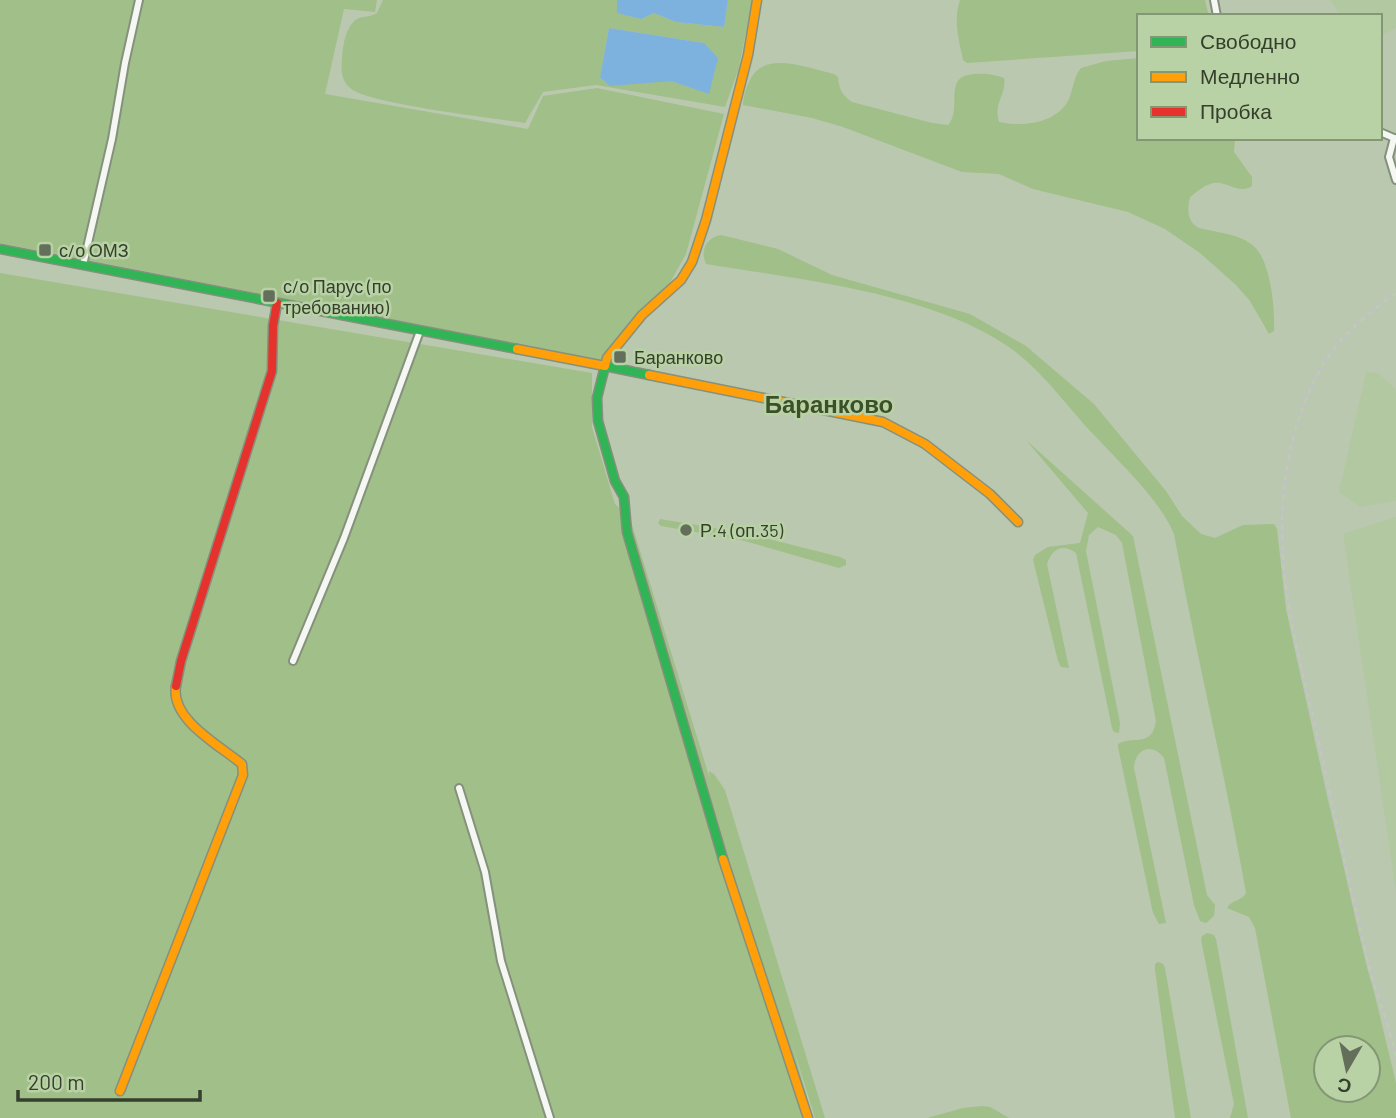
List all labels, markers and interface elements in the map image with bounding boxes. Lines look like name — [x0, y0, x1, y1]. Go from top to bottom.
legend — [1137, 14, 1382, 140]
text: Свободно — [1200, 28, 1297, 53]
text: Медленно — [1200, 63, 1300, 88]
text: Пробка — [1200, 98, 1272, 123]
place label: с/о ОМЗ — [59, 239, 129, 261]
marker: с/о ОМЗ — [37, 242, 53, 258]
place label: с/о Парус (по требованию) — [283, 275, 391, 318]
marker: с/о Парус (по требованию) — [261, 288, 277, 304]
place label: Баранково — [634, 346, 723, 368]
marker: Баранково — [612, 349, 628, 365]
district label: Баранково — [765, 389, 893, 418]
place label: Р.4 (оп.35) — [700, 519, 784, 541]
marker: Р.4 (оп.35) — [678, 522, 694, 538]
north arrow — [1312, 1034, 1382, 1104]
scale bar — [18, 1058, 200, 1102]
text: 200 m — [28, 1069, 85, 1094]
text: С — [1335, 1074, 1353, 1099]

